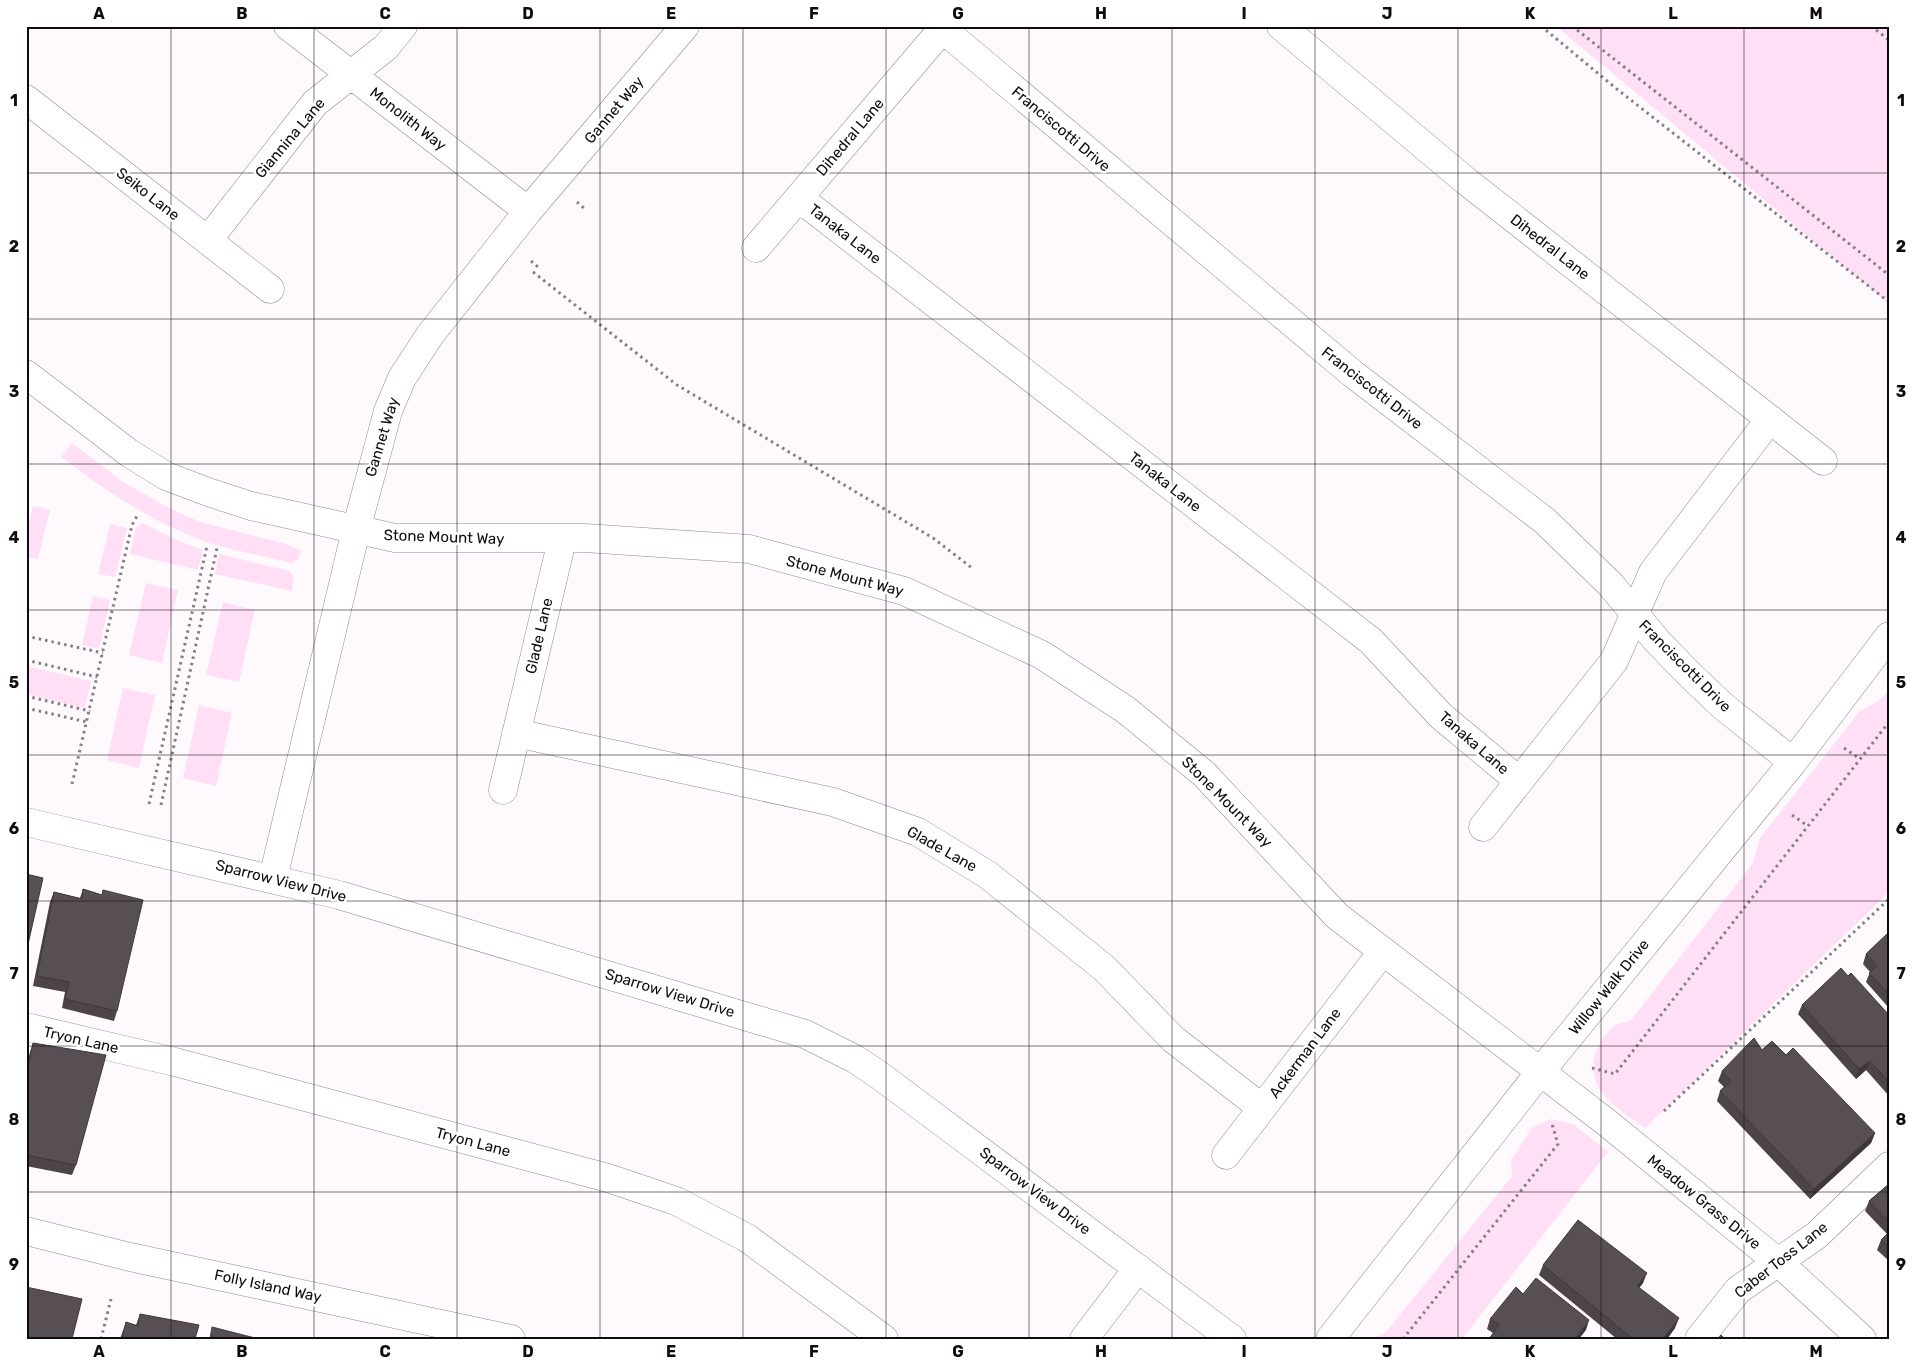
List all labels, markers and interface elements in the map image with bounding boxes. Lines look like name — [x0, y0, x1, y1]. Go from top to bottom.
text: A — [93, 4, 105, 23]
text: B — [236, 4, 248, 23]
text: C — [379, 4, 391, 23]
text: D — [522, 4, 534, 23]
text: E — [666, 4, 676, 23]
text: F — [809, 4, 819, 23]
text: G — [952, 4, 964, 23]
text: H — [1095, 4, 1107, 23]
text: I — [1241, 4, 1247, 23]
text: J — [1382, 4, 1392, 23]
text: K — [1525, 4, 1536, 23]
text: L — [1668, 4, 1678, 23]
text: M — [1809, 4, 1823, 23]
street label: Gannet Way — [581, 73, 647, 147]
street label: Franciscotti Drive — [1008, 83, 1114, 175]
street label: Monolith Way — [366, 84, 450, 154]
text: 1 — [10, 91, 18, 110]
text: 1 — [1897, 91, 1905, 110]
street label: Giannina Lane — [251, 94, 329, 182]
street label: Dihedral Lane — [812, 95, 888, 179]
street label: Seiko Lane — [113, 164, 183, 224]
street label: Tanaka Lane — [805, 200, 885, 268]
street label: Dihedral Lane — [1507, 210, 1593, 284]
text: 2 — [9, 237, 19, 256]
text: 2 — [1896, 237, 1906, 256]
street label: Franciscotti Drive — [1318, 343, 1426, 433]
text: 3 — [9, 382, 19, 401]
text: 3 — [1896, 382, 1906, 401]
street label: Gannet Way — [361, 395, 403, 479]
street label: Tanaka Lane — [1125, 448, 1205, 516]
street label: Stone Mount Way — [383, 526, 505, 548]
text: 4 — [9, 528, 20, 547]
text: 4 — [1896, 528, 1907, 547]
street label: Stone Mount Way — [784, 552, 906, 600]
street label: Glade Lane — [522, 596, 556, 676]
street label: Franciscotti Drive — [1635, 616, 1735, 716]
text: 5 — [9, 673, 19, 692]
text: 5 — [1896, 673, 1906, 692]
street label: Tanaka Lane — [1435, 708, 1513, 778]
street label: Stone Mount Way — [1178, 753, 1276, 851]
text: 6 — [9, 819, 19, 838]
text: 6 — [1896, 819, 1906, 838]
street label: Glade Lane — [904, 822, 980, 876]
street label: Sparrow View Drive — [214, 856, 348, 906]
street label: Willow Walk Drive — [1565, 936, 1653, 1038]
text: 7 — [9, 964, 19, 983]
text: 7 — [1896, 964, 1906, 983]
street label: Sparrow View Drive — [603, 965, 737, 1021]
street label: Ackerman Lane — [1265, 1004, 1345, 1102]
street label: Tryon Lane — [42, 1023, 120, 1057]
text: 8 — [9, 1110, 20, 1129]
text: 8 — [1896, 1110, 1907, 1129]
street label: Tryon Lane — [434, 1123, 512, 1161]
street label: Sparrow View Drive — [976, 1143, 1094, 1239]
street label: Meadow Grass Drive — [1644, 1151, 1764, 1253]
street label: Caber Toss Lane — [1731, 1218, 1831, 1302]
text: 9 — [9, 1255, 19, 1274]
text: 9 — [1896, 1255, 1906, 1274]
street label: Folly Island Way — [213, 1266, 323, 1306]
text: A — [93, 1342, 105, 1361]
text: B — [236, 1342, 248, 1361]
text: C — [379, 1342, 391, 1361]
text: D — [522, 1342, 534, 1361]
text: E — [666, 1342, 676, 1361]
text: F — [809, 1342, 819, 1361]
text: G — [952, 1342, 964, 1361]
text: H — [1095, 1342, 1107, 1361]
text: I — [1241, 1342, 1247, 1361]
text: J — [1382, 1342, 1392, 1361]
text: K — [1525, 1342, 1536, 1361]
text: L — [1668, 1342, 1678, 1361]
text: M — [1809, 1342, 1823, 1361]

